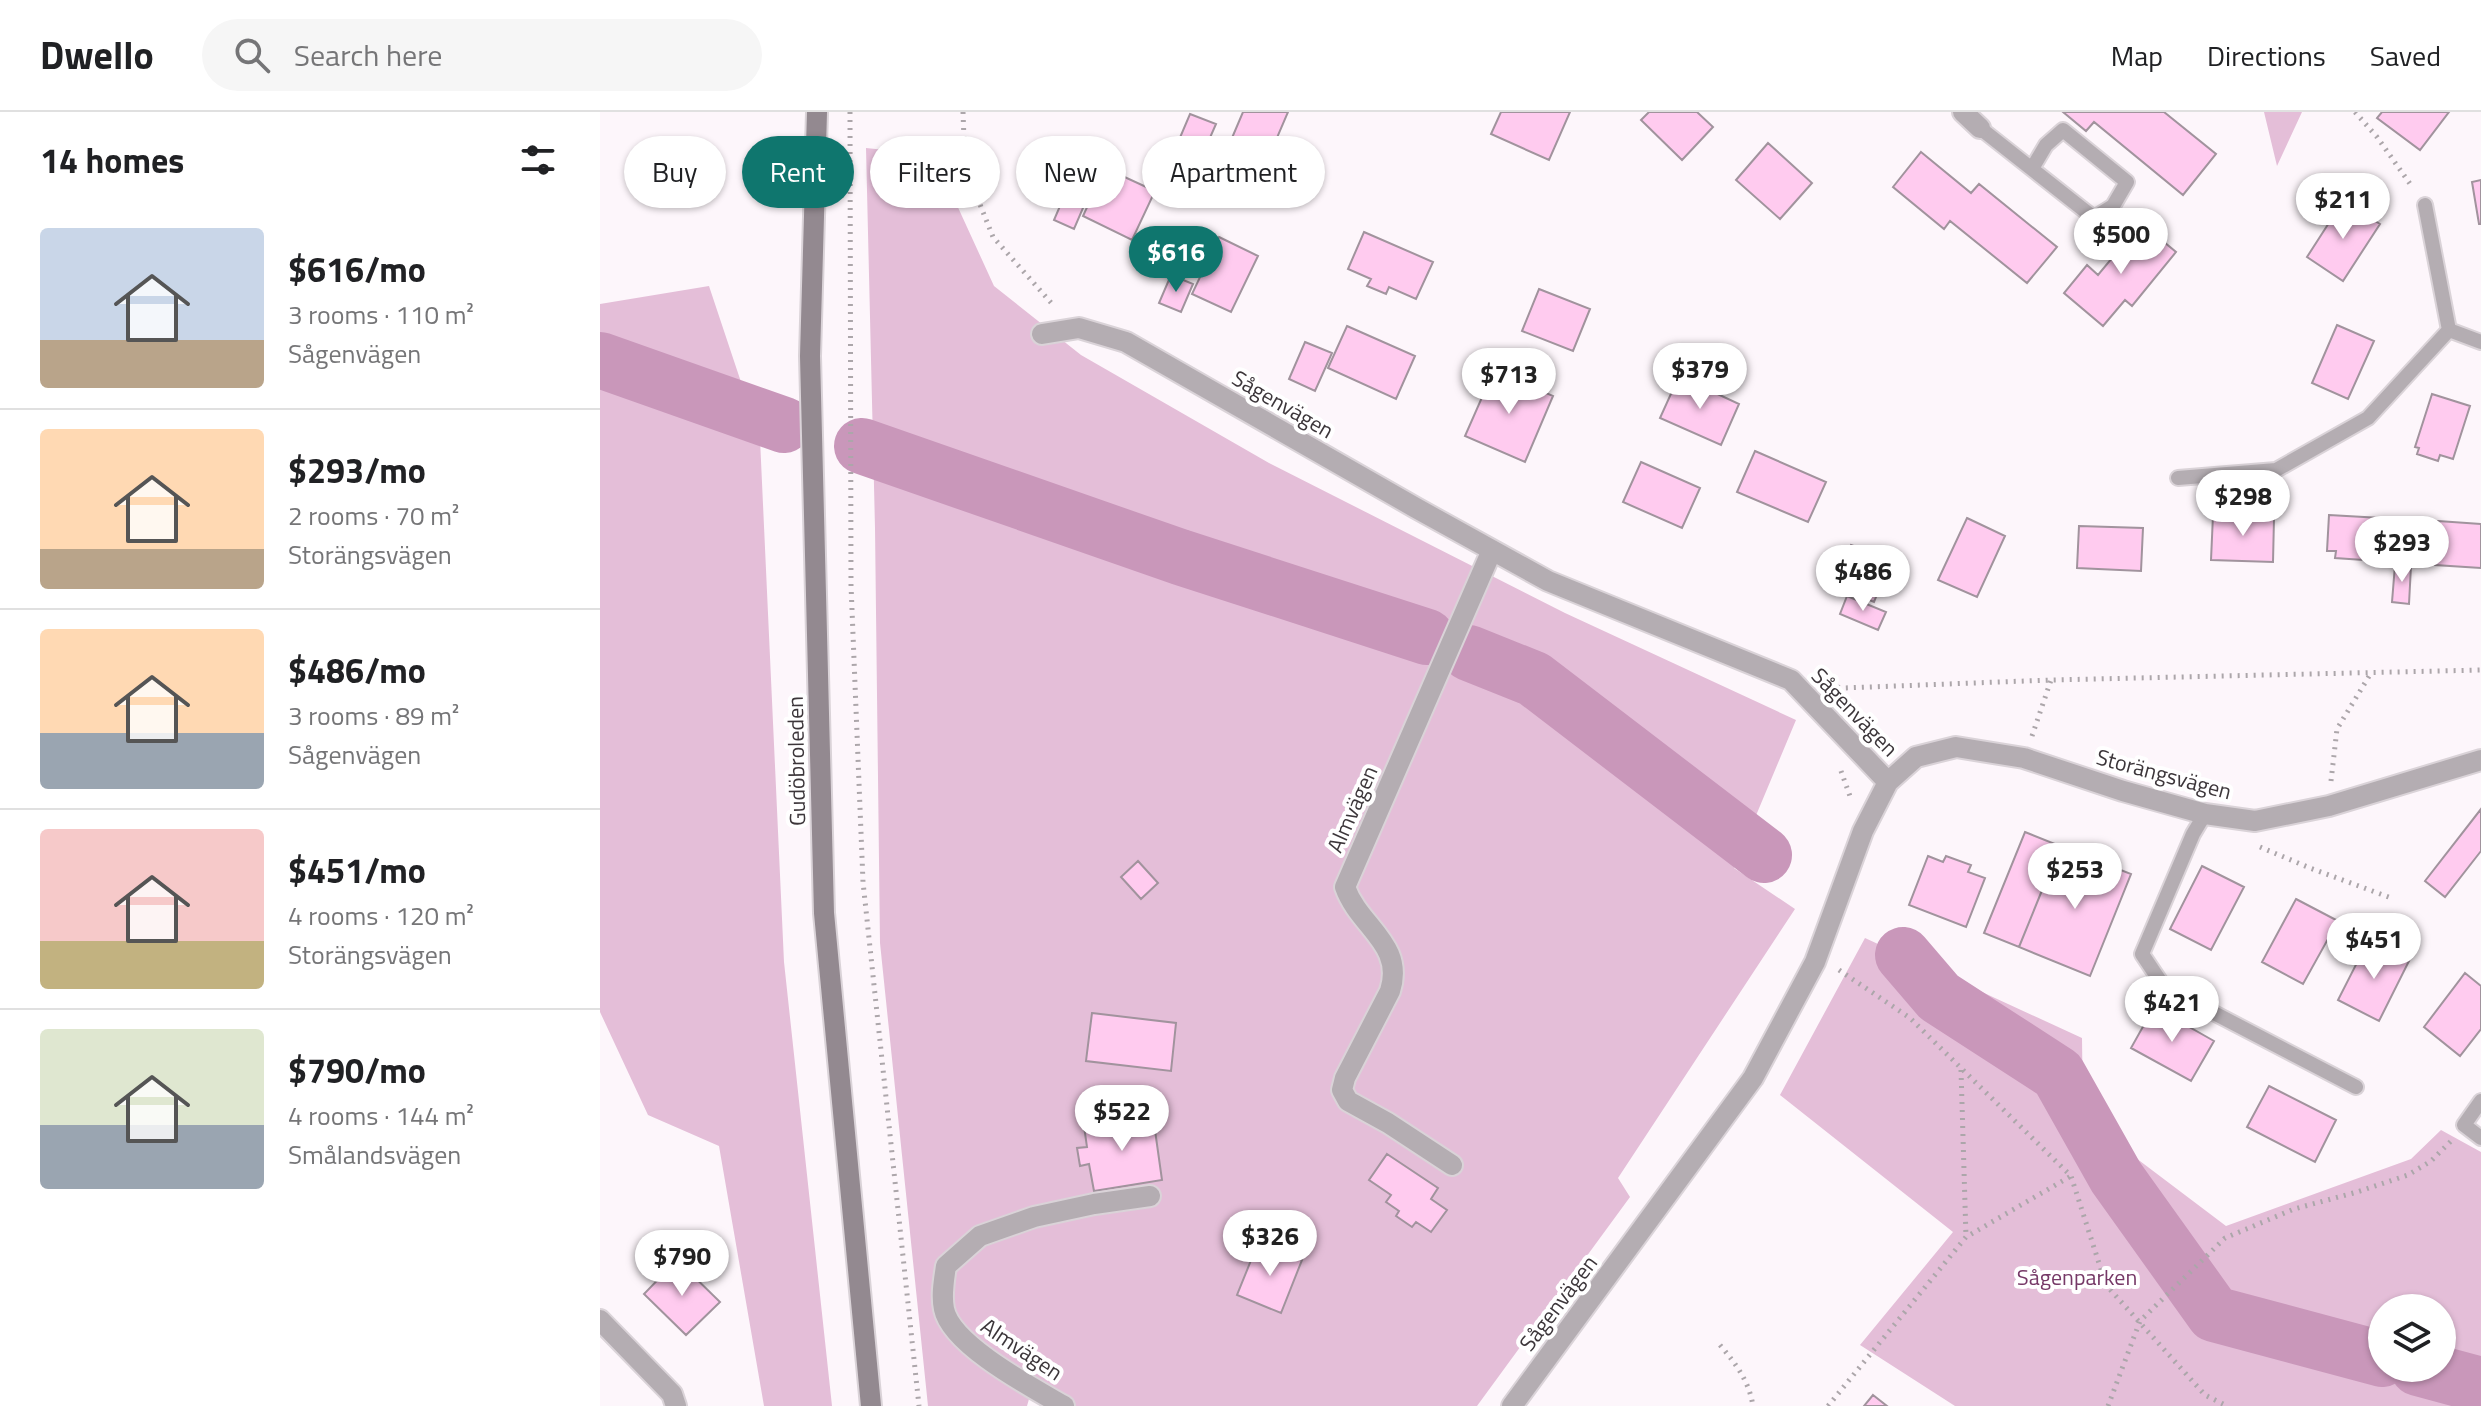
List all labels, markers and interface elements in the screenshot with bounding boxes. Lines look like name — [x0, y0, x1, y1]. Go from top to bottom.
search box — [202, 19, 762, 91]
text: Dwello — [40, 26, 154, 84]
text: Search here — [294, 32, 443, 78]
icon: search — [230, 33, 274, 77]
text: Map — [2111, 34, 2163, 77]
text: Directions — [2207, 34, 2326, 77]
text: Saved — [2370, 34, 2441, 77]
text: 14 homes — [40, 134, 184, 186]
chip: Buy — [624, 136, 726, 208]
chip: Rent — [742, 136, 854, 208]
chip: Filters — [870, 136, 1000, 208]
chip: New — [1016, 136, 1126, 208]
chip: Apartment — [1142, 136, 1325, 208]
icon: filters — [516, 138, 560, 182]
pin: $211 — [2296, 173, 2390, 241]
text: $211 — [2314, 179, 2372, 218]
pin: $500 — [2074, 208, 2168, 276]
text: $500 — [2092, 214, 2150, 253]
pin: $616 — [1129, 226, 1223, 294]
text: $616 — [1147, 232, 1205, 271]
text: $616/mo — [288, 243, 426, 295]
icon: home — [104, 260, 200, 356]
text: 3 rooms · 110 m² — [288, 295, 474, 334]
text: Sågenvägen — [288, 334, 421, 373]
pin: $379 — [1653, 343, 1747, 411]
pin: $713 — [1462, 348, 1556, 416]
text: $379 — [1671, 349, 1729, 388]
text: $713 — [1480, 354, 1538, 393]
street label: Sågenvägen — [1226, 361, 1340, 447]
text: $293/mo — [288, 444, 426, 496]
icon: home — [104, 461, 200, 557]
pin: $298 — [2196, 470, 2290, 538]
text: $298 — [2214, 476, 2272, 515]
text: 2 rooms · 70 m² — [288, 496, 459, 535]
pin: $293 — [2355, 516, 2449, 584]
text: $293 — [2373, 522, 2431, 561]
text: Storängsvägen — [288, 535, 452, 574]
pin: $486 — [1816, 545, 1910, 613]
text: $486 — [1834, 551, 1892, 590]
text: $486/mo — [288, 644, 426, 696]
street label: Sågenvägen — [1804, 660, 1906, 764]
icon: home — [104, 661, 200, 757]
text: 3 rooms · 89 m² — [288, 696, 459, 735]
street label: Gudöbroleden — [778, 696, 814, 826]
text: Sågenvägen — [288, 735, 421, 774]
street label: Storängsvägen — [2093, 740, 2235, 808]
street label: Almvägen — [1318, 760, 1386, 858]
pin: $253 — [2028, 843, 2122, 911]
text: $451/mo — [288, 844, 426, 896]
text: $253 — [2046, 849, 2104, 888]
icon: home — [104, 861, 200, 957]
text: 4 rooms · 120 m² — [288, 896, 474, 935]
pin: $451 — [2327, 913, 2421, 981]
text: $451 — [2345, 919, 2403, 958]
text: Storängsvägen — [288, 935, 452, 974]
pin: $421 — [2125, 976, 2219, 1044]
text: $421 — [2143, 982, 2201, 1021]
text: $790/mo — [288, 1044, 426, 1096]
icon: home — [104, 1061, 200, 1157]
pin: $522 — [1075, 1085, 1169, 1153]
text: $522 — [1093, 1091, 1151, 1130]
text: 4 rooms · 144 m² — [288, 1096, 474, 1135]
text: Smålandsvägen — [288, 1135, 461, 1174]
pin: $326 — [1223, 1210, 1317, 1278]
text: $326 — [1241, 1216, 1299, 1255]
pin: $790 — [635, 1230, 729, 1298]
text: $790 — [653, 1236, 711, 1275]
street label: Sågenvägen — [1511, 1248, 1605, 1358]
park label: Sågenparken — [2017, 1260, 2137, 1294]
map controls — [2368, 1294, 2456, 1382]
button: layers — [2368, 1294, 2456, 1382]
street label: Almvägen — [974, 1309, 1070, 1389]

